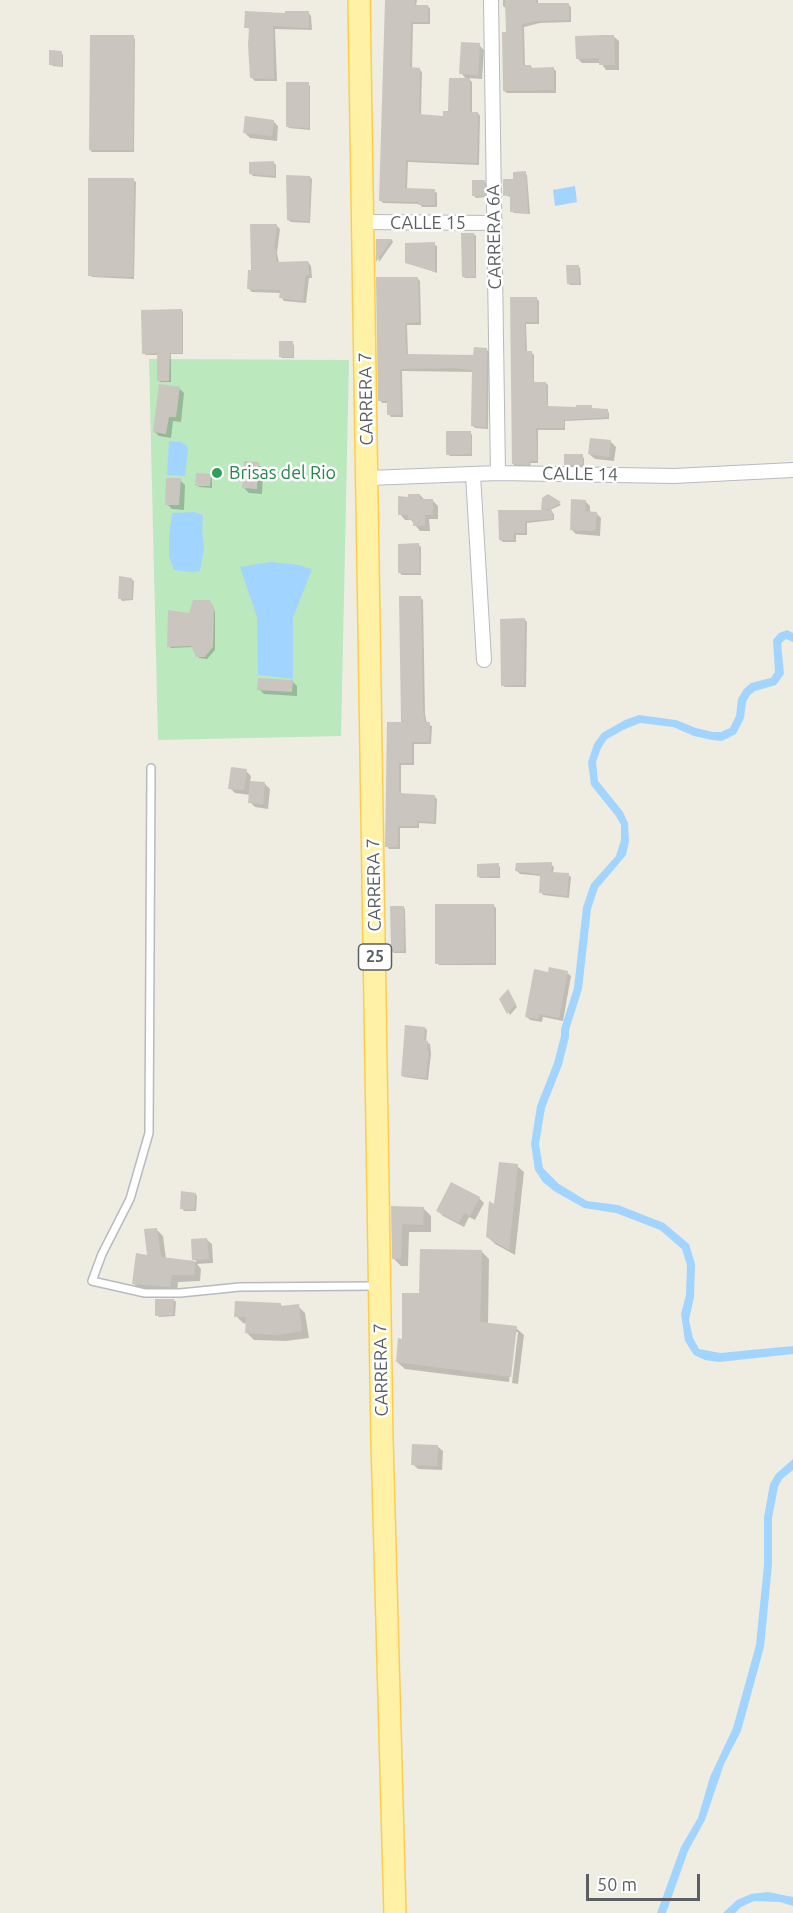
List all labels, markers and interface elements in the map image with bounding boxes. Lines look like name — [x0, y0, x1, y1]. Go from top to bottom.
street label: CARRERA 6A — [482, 184, 506, 290]
street label: CALLE 15 — [390, 212, 466, 234]
street label: CARRERA 7 — [354, 352, 378, 446]
place label: Brisas del Rio — [229, 462, 336, 484]
street label: CALLE 14 — [542, 463, 618, 485]
marker: Brisas del Rio — [210, 466, 224, 480]
street label: CARRERA 7 — [362, 838, 386, 932]
road number: 25 — [358, 944, 392, 970]
street label: CARRERA 7 — [369, 1323, 393, 1417]
scale bar — [589, 1862, 703, 1900]
text: 50 m — [597, 1874, 637, 1894]

